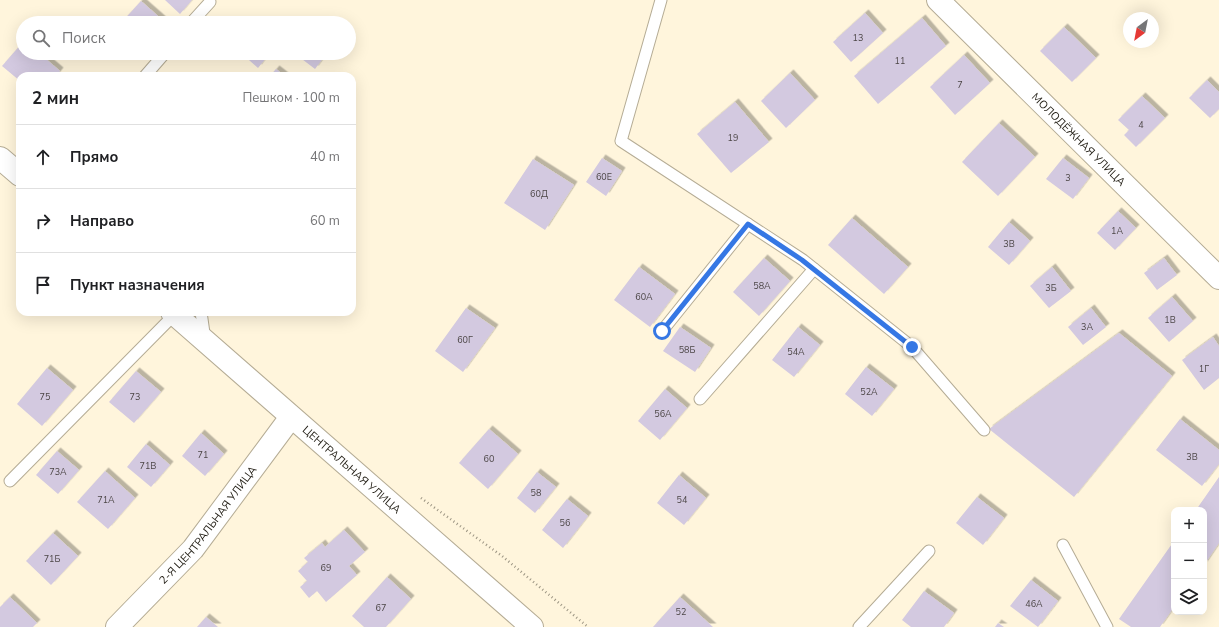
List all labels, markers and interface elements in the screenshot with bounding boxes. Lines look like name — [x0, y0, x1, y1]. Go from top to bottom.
north arrow — [1123, 12, 1159, 48]
search box — [16, 16, 356, 60]
icon: search — [30, 27, 52, 49]
text: Поиск — [62, 28, 106, 48]
house number: 13 — [853, 32, 863, 44]
house number: 11 — [895, 55, 905, 67]
house number: 7 — [957, 79, 963, 91]
text: 2 мин — [32, 87, 79, 110]
text: Пешком · 100 m — [242, 89, 340, 107]
street label: МОЛОДЁЖНАЯ УЛИЦА — [1028, 90, 1129, 189]
house number: 4 — [1138, 119, 1144, 131]
house number: 19 — [728, 132, 738, 144]
icon: ahead — [32, 146, 54, 168]
text: Прямо — [70, 147, 118, 167]
text: 40 m — [310, 148, 340, 166]
house number: 60Е — [596, 171, 612, 183]
house number: 3 — [1065, 172, 1071, 184]
house number: 60Д — [530, 188, 548, 200]
icon: right — [32, 210, 54, 232]
text: Направо — [70, 211, 134, 231]
text: 60 m — [310, 212, 340, 230]
house number: 1А — [1111, 225, 1123, 237]
house number: 3В — [1003, 238, 1015, 250]
icon: arrive — [32, 274, 54, 296]
text: Пункт назначения — [70, 275, 205, 295]
house number: 58А — [753, 280, 771, 292]
house number: 3Б — [1045, 282, 1057, 294]
house number: 60А — [635, 291, 653, 303]
house number: 1В — [1164, 314, 1176, 326]
house number: 3А — [1081, 321, 1093, 333]
route start — [653, 322, 671, 340]
house number: 60Г — [457, 334, 473, 346]
route end — [903, 338, 921, 356]
house number: 58Б — [679, 344, 695, 356]
house number: 54А — [787, 346, 805, 358]
house number: 1Г — [1199, 363, 1209, 375]
house number: 52А — [860, 386, 878, 398]
house number: 75 — [40, 391, 50, 403]
house number: 73 — [130, 391, 140, 403]
house number: 56А — [654, 408, 672, 420]
street label: ЦЕНТРАЛЬНАЯ УЛИЦА — [299, 422, 404, 517]
house number: 71 — [198, 449, 208, 461]
house number: 3В — [1186, 451, 1198, 463]
house number: 60 — [484, 453, 494, 465]
house number: 71В — [140, 460, 156, 472]
street label: 2-Я ЦЕНТРАЛЬНАЯ УЛИЦА — [156, 463, 260, 587]
house number: 73А — [49, 466, 67, 478]
house number: 58 — [531, 487, 541, 499]
house number: 71А — [97, 494, 115, 506]
house number: 54 — [677, 494, 688, 506]
map controls — [1171, 507, 1207, 615]
button: + — [1171, 507, 1207, 543]
house number: 56 — [560, 517, 570, 529]
button: − — [1171, 543, 1207, 579]
house number: 71Б — [44, 553, 60, 565]
house number: 69 — [321, 562, 331, 574]
button: layers — [1171, 579, 1207, 615]
house number: 46А — [1025, 598, 1043, 610]
house number: 67 — [376, 602, 386, 614]
house number: 52 — [676, 606, 686, 618]

